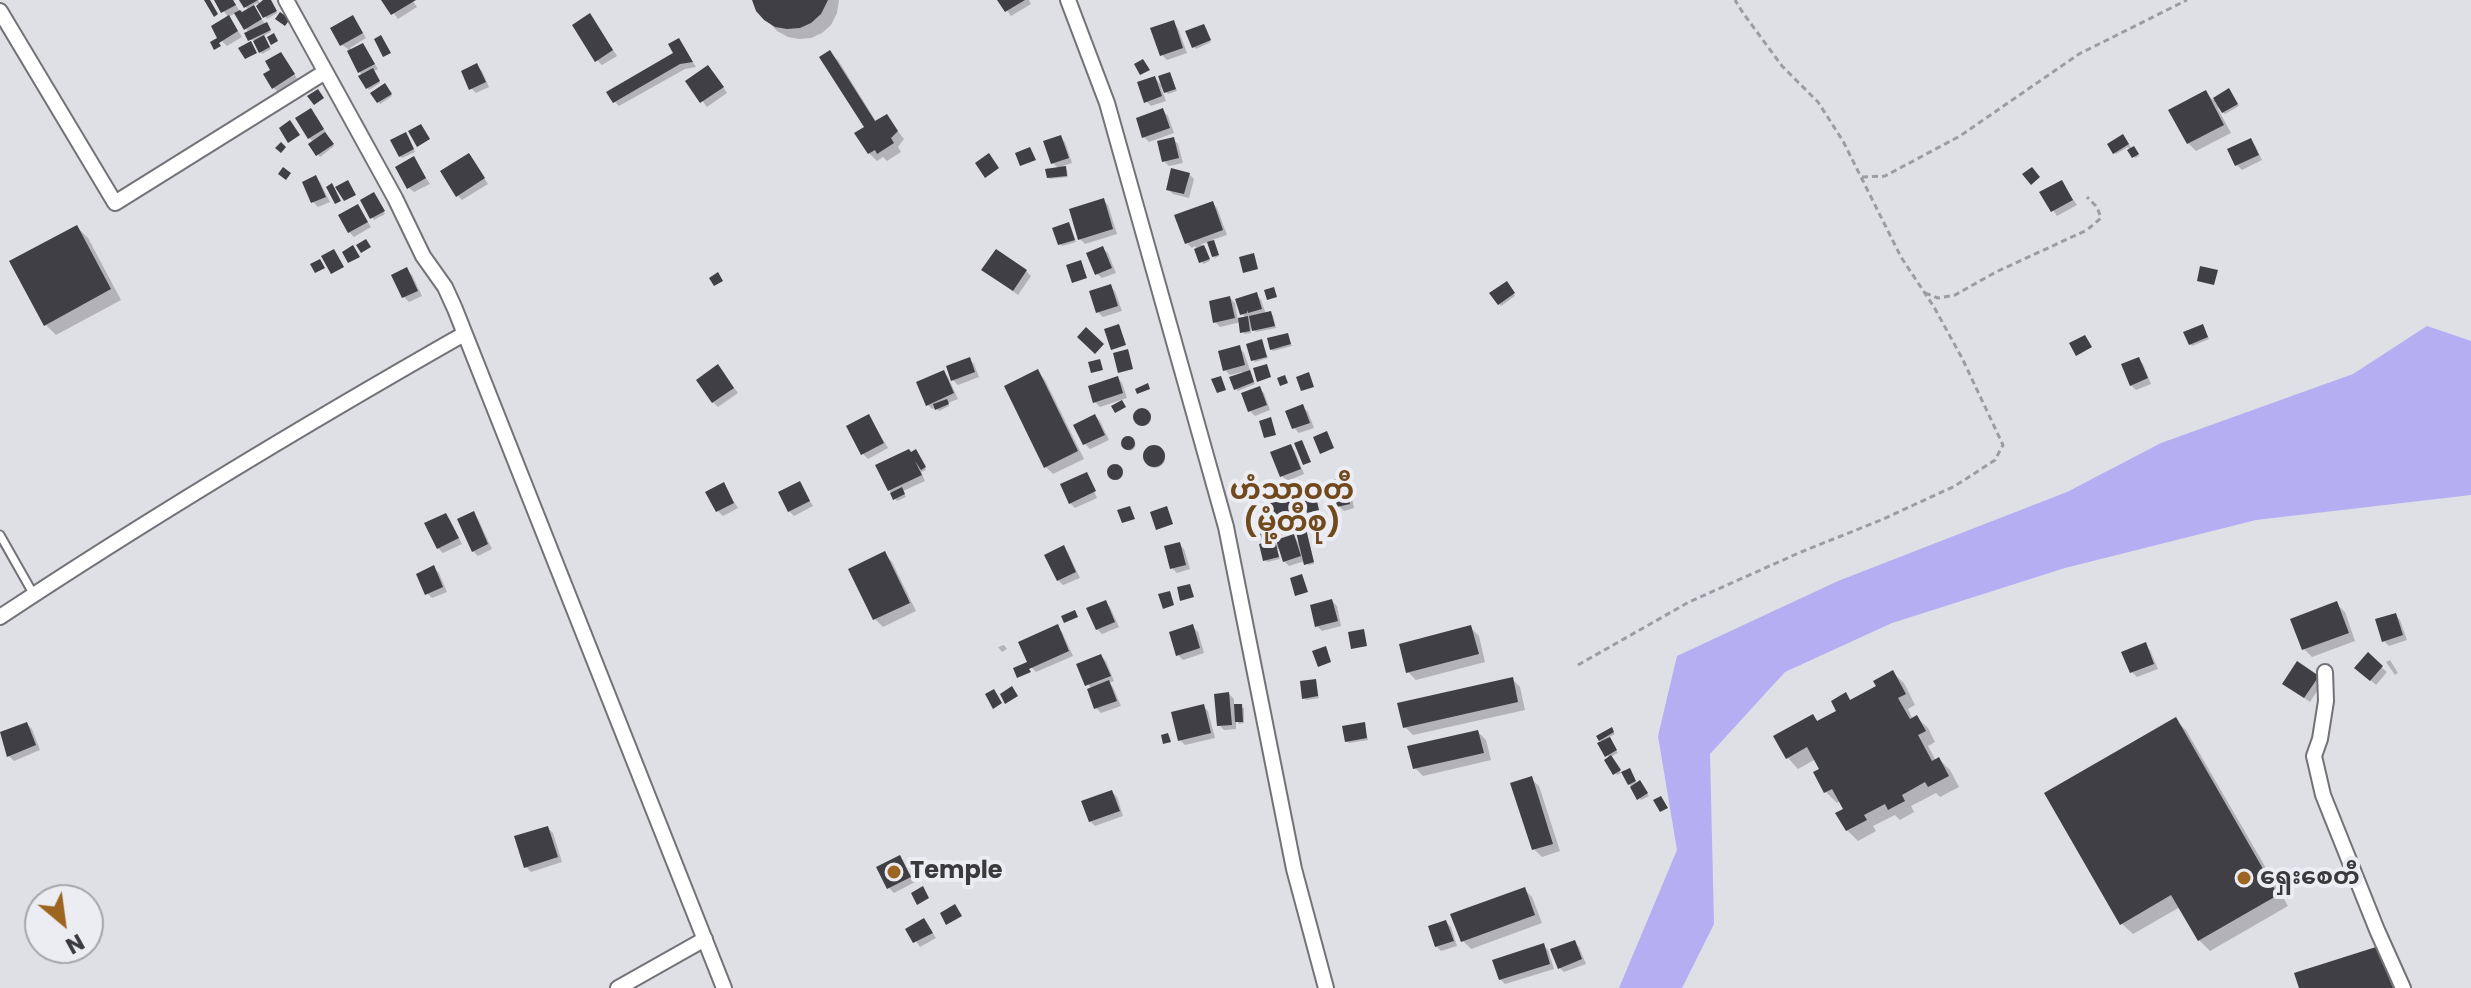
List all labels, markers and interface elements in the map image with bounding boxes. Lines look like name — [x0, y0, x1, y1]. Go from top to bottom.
district label: ဟံသာဝတီ (မုံ့တီစု) — [1230, 475, 1354, 541]
place label: Temple — [910, 858, 1003, 886]
marker: Temple — [885, 863, 903, 881]
place label: ရှေးစေတီ — [2260, 864, 2360, 892]
marker: ရှေးစေတီ — [2235, 869, 2253, 887]
north arrow — [24, 884, 104, 964]
text: N — [60, 926, 90, 961]

